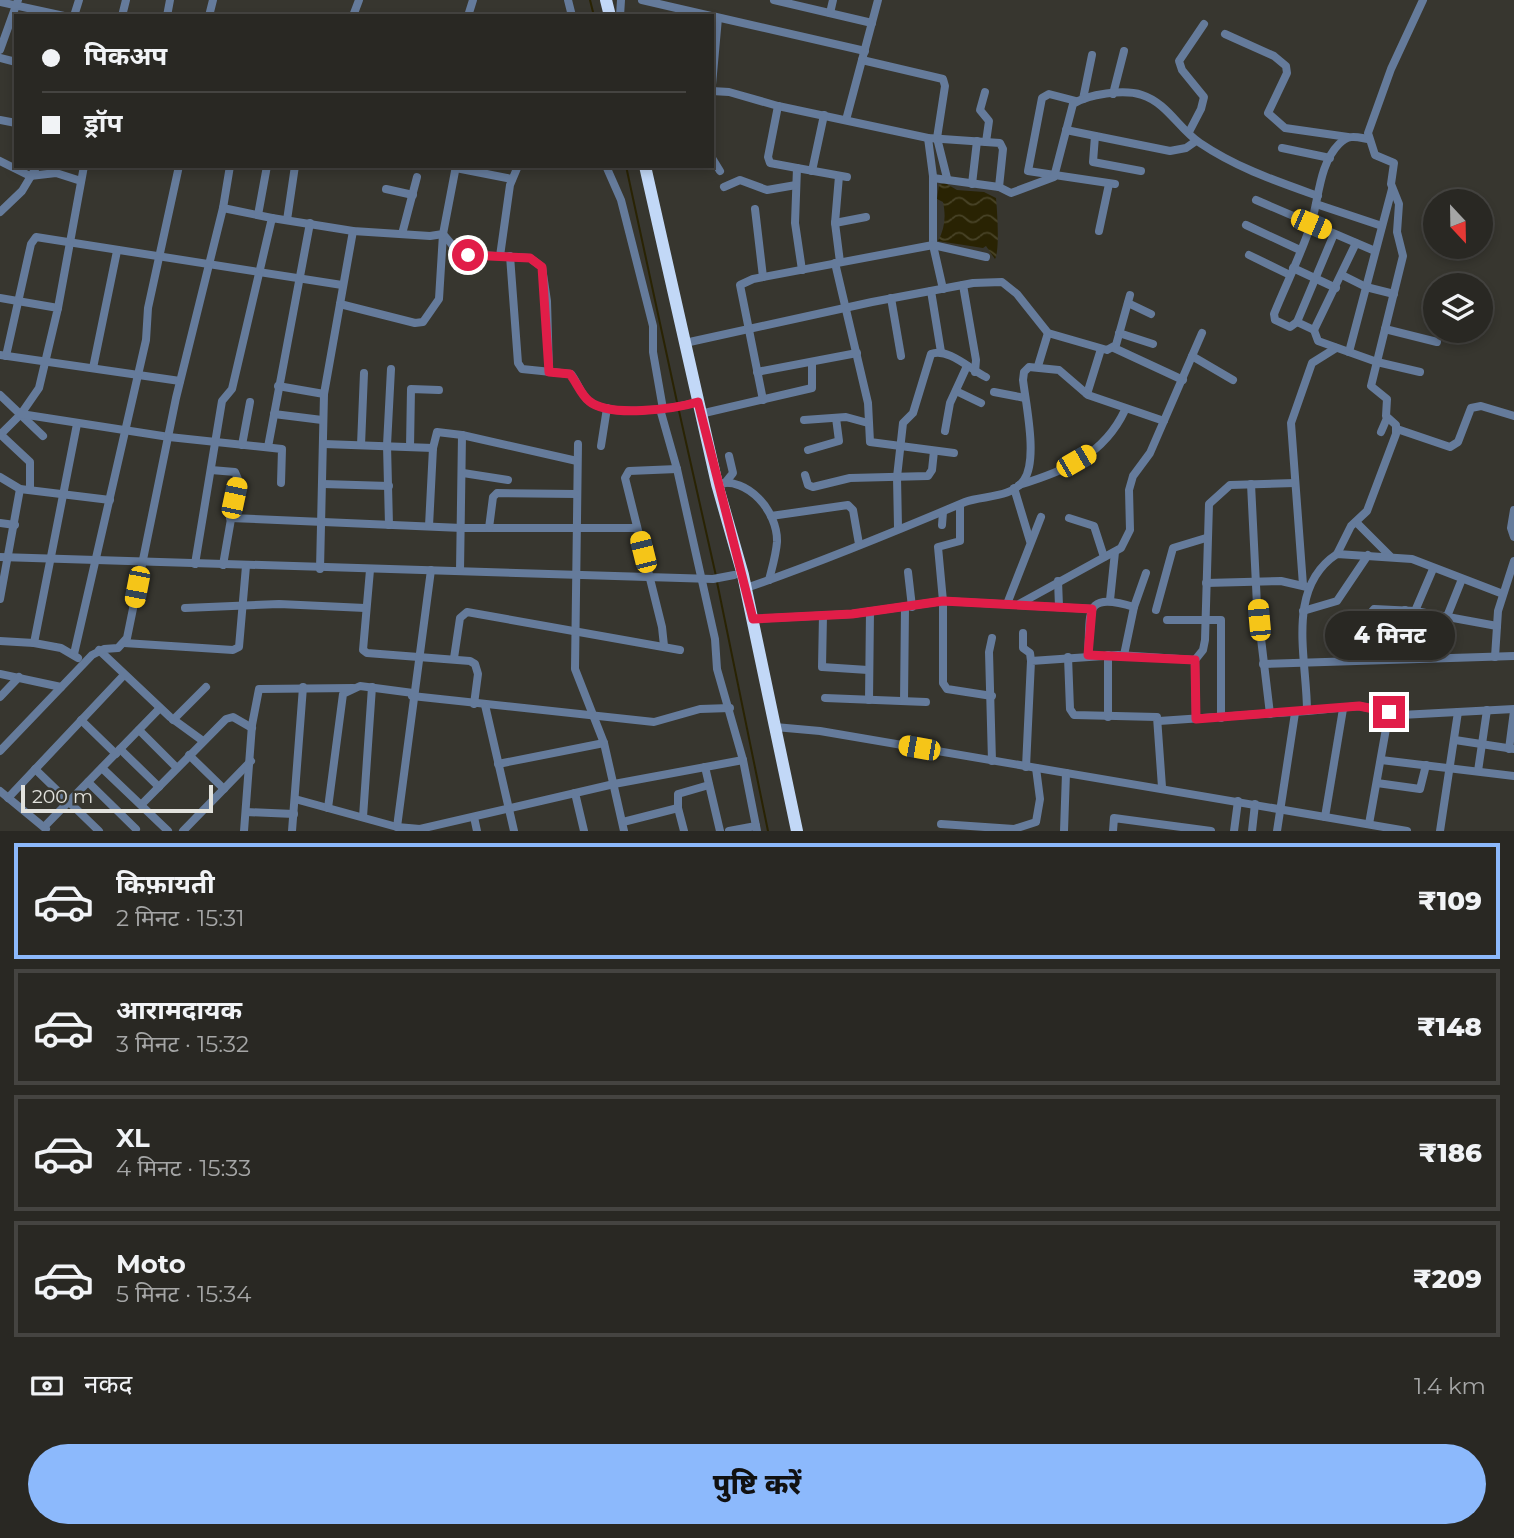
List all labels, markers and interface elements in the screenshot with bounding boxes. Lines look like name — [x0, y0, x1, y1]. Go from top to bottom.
text: पिकअप — [84, 40, 167, 72]
text: ड्रॉप — [84, 107, 122, 139]
north arrow — [1423, 189, 1493, 259]
map controls — [1423, 189, 1493, 343]
car — [1288, 206, 1335, 242]
route start — [452, 239, 484, 271]
button: layers — [1423, 273, 1493, 343]
car — [1053, 441, 1100, 481]
car — [220, 475, 249, 521]
car — [628, 529, 659, 575]
car — [123, 564, 152, 610]
car — [1247, 598, 1272, 642]
callout: 4 मिनट — [1324, 610, 1454, 660]
text: 4 मिनट — [1354, 621, 1426, 649]
route end — [1373, 696, 1405, 728]
car — [897, 734, 942, 762]
scale bar — [21, 782, 214, 814]
text: 200 m — [32, 785, 93, 808]
text: किफ़ायती — [116, 868, 215, 900]
icon: car — [32, 870, 95, 933]
text: ₹109 — [1418, 885, 1482, 917]
text: 2 मिनट · 15:31 — [116, 904, 244, 932]
text: आरामदायक — [116, 994, 242, 1026]
icon: car — [32, 996, 95, 1059]
text: ₹148 — [1417, 1011, 1482, 1043]
text: 3 मिनट · 15:32 — [116, 1030, 249, 1058]
icon: car — [32, 1122, 95, 1185]
text: XL — [116, 1122, 150, 1154]
text: ₹186 — [1418, 1137, 1482, 1169]
text: 4 मिनट · 15:33 — [116, 1154, 251, 1182]
icon: car — [32, 1248, 95, 1311]
text: Moto — [116, 1248, 186, 1280]
text: ₹209 — [1413, 1263, 1482, 1295]
text: 5 मिनट · 15:34 — [116, 1280, 251, 1308]
icon: cash — [28, 1367, 66, 1405]
text: नकद — [84, 1368, 132, 1400]
text: 1.4 km — [1414, 1372, 1486, 1400]
button: पुष्टि करें — [28, 1444, 1486, 1524]

